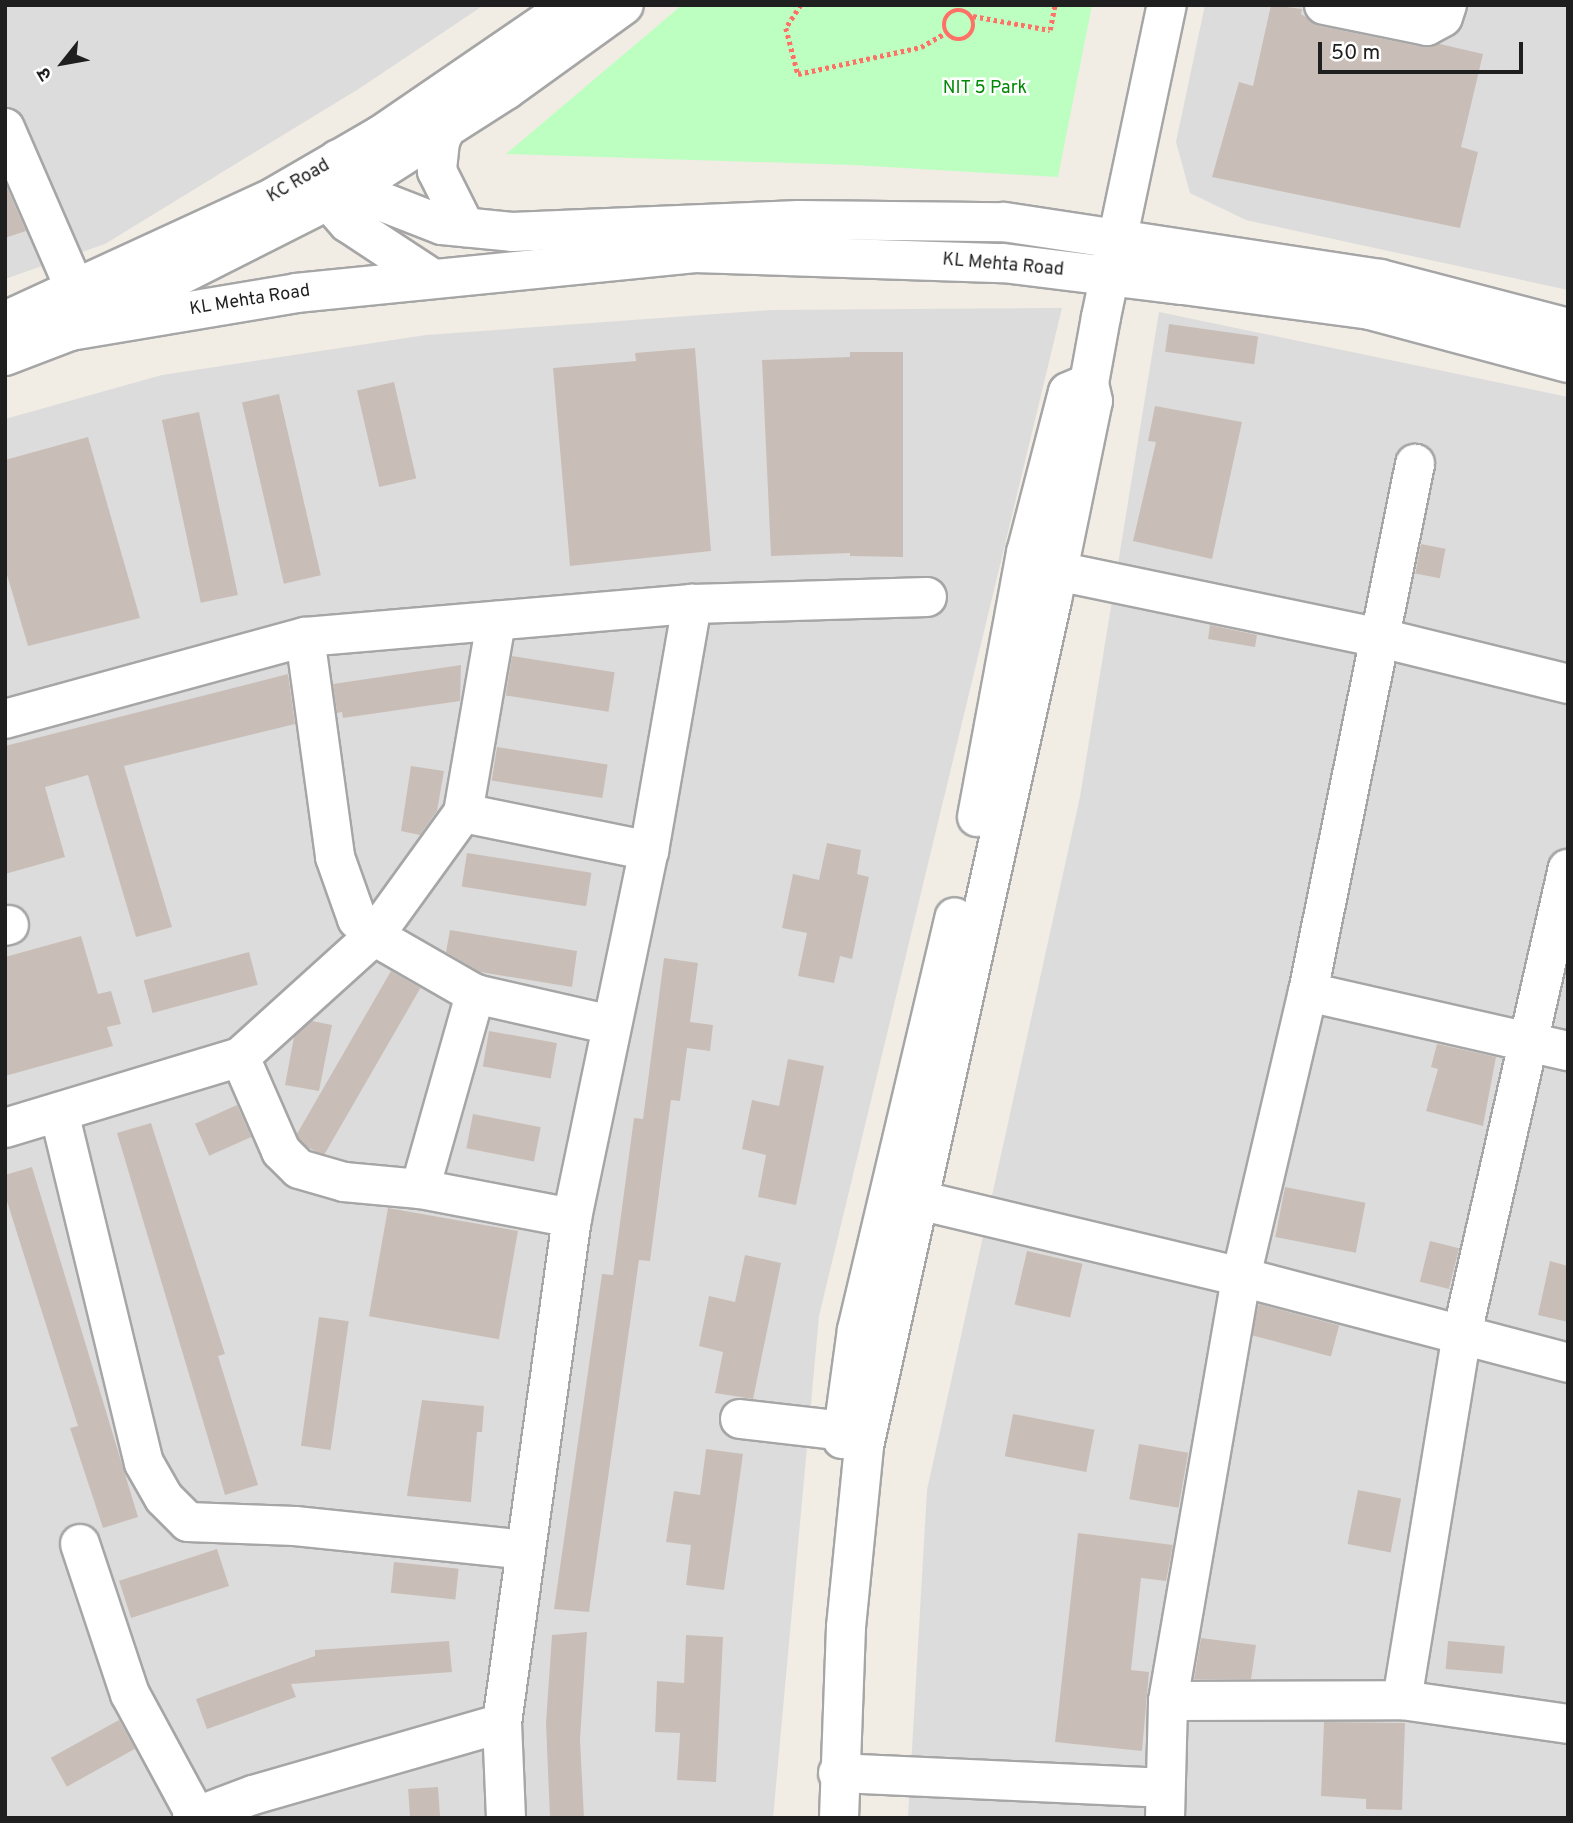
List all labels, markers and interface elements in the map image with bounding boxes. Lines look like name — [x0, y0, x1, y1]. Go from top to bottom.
north arrow — [28, 28, 98, 98]
scale bar — [1321, 28, 1526, 72]
text: 50 m — [1331, 40, 1380, 67]
text: उ — [32, 63, 58, 85]
park label: NIT 5 Park — [943, 78, 1027, 100]
street label: KC Road — [264, 155, 334, 209]
street label: KL Mehta Road — [941, 250, 1065, 282]
street label: KL Mehta Road — [188, 281, 312, 321]

